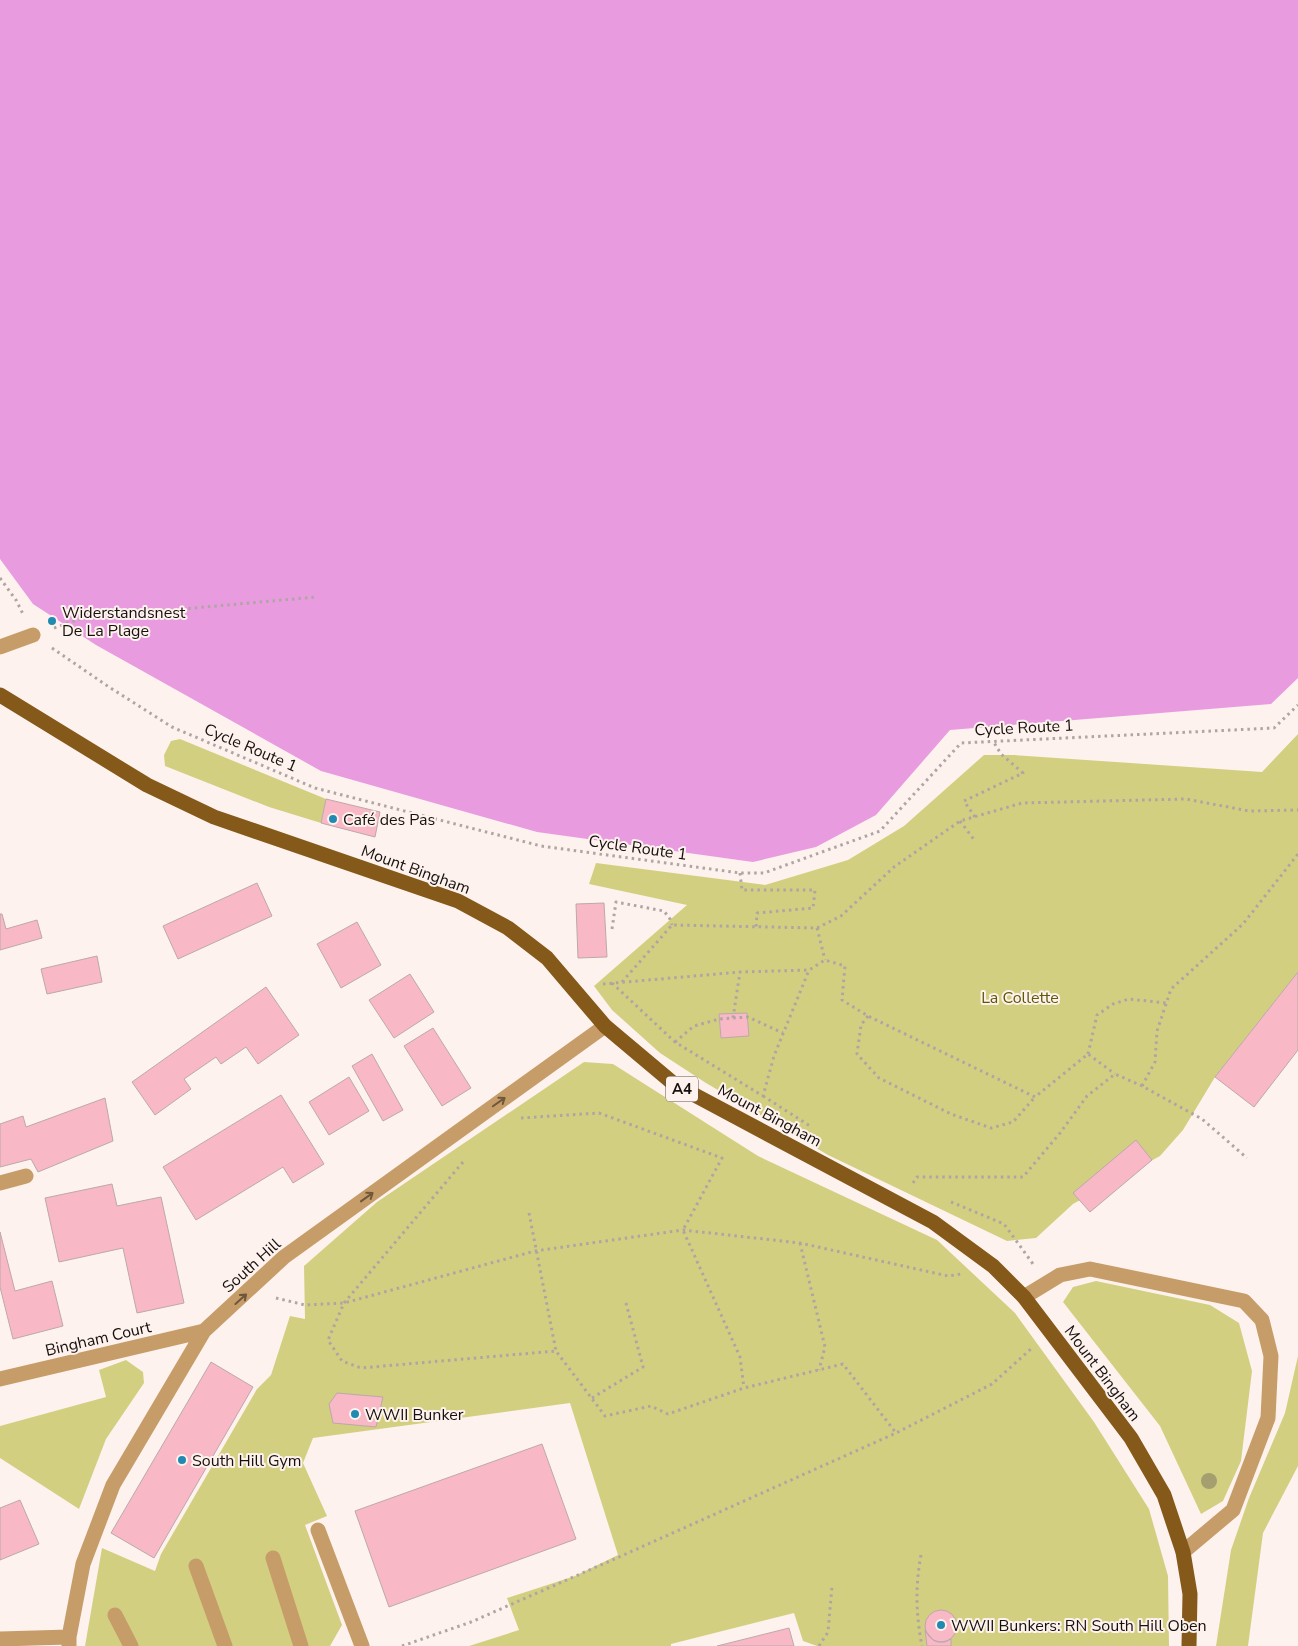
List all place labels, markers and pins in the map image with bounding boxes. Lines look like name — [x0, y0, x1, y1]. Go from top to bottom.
place label: Widerstandsnest De La Plage — [62, 602, 186, 642]
marker: Widerstandsnest De La Plage — [46, 615, 58, 627]
place label: Café des Pas — [343, 809, 435, 831]
marker: Café des Pas — [327, 813, 339, 825]
place label: WWII Bunker — [365, 1404, 464, 1426]
marker: WWII Bunker — [349, 1408, 361, 1420]
place label: South Hill Gym — [192, 1450, 302, 1472]
marker: South Hill Gym — [176, 1454, 188, 1466]
place label: WWII Bunkers: RN South Hill Oben — [951, 1615, 1207, 1637]
marker: WWII Bunkers: RN South Hill Oben — [935, 1619, 947, 1631]

